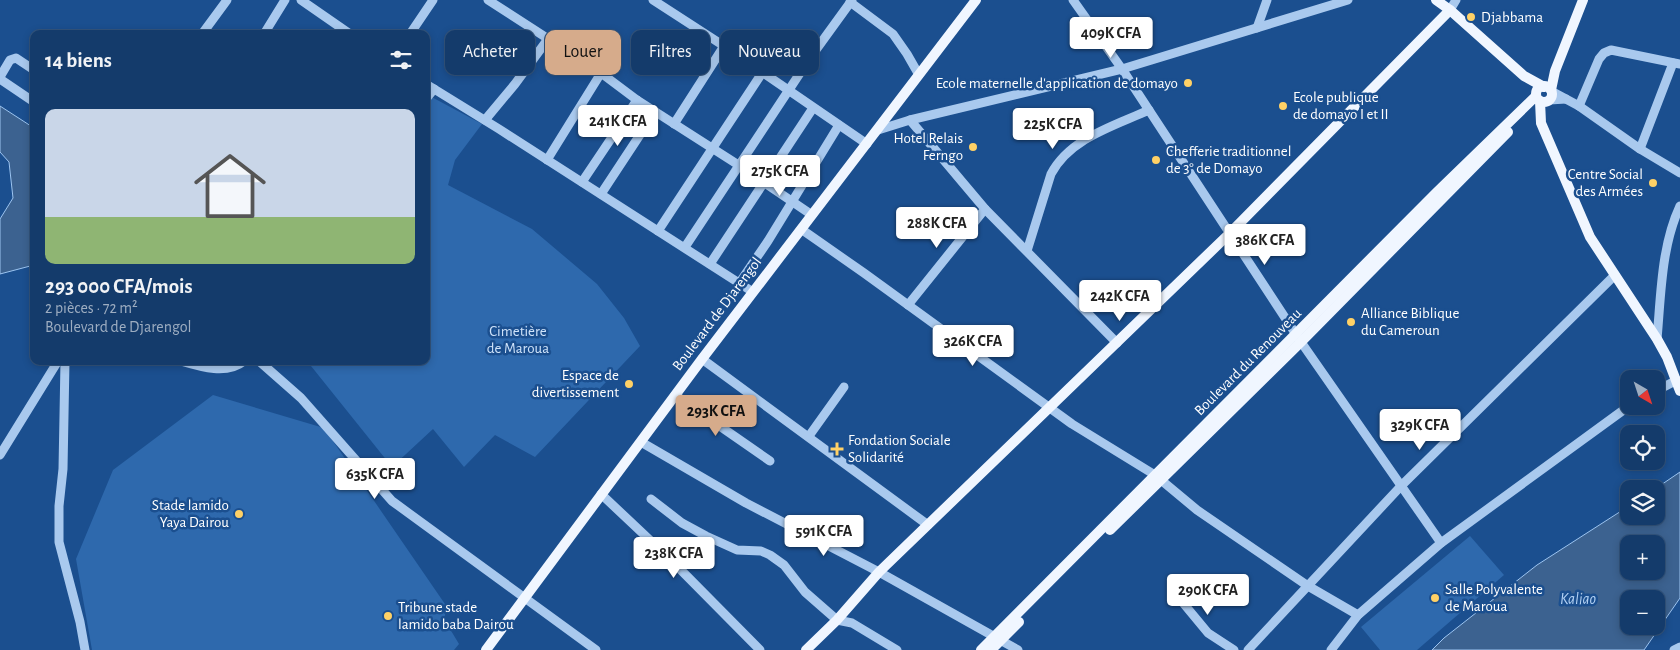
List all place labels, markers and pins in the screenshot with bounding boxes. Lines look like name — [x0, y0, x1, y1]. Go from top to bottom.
place label: Djabbama — [1481, 10, 1543, 25]
marker: Djabbama — [1465, 11, 1477, 23]
pin: 409K CFA — [1059, 17, 1163, 59]
place label: Ecole maternelle d'application de domayo — [936, 76, 1178, 91]
marker: Ecole maternelle d'application de domayo — [1182, 77, 1194, 89]
place label: Ecole publique de domayo I et II — [1293, 90, 1389, 122]
marker: Ecole publique de domayo I et II — [1277, 100, 1289, 112]
pin: 241K CFA — [566, 104, 670, 147]
pin: 225K CFA — [1001, 108, 1105, 150]
place label: Hotel Relais Ferngo — [893, 131, 963, 163]
marker: Hotel Relais Ferngo — [967, 141, 979, 153]
place label: Chefferie traditionnel de 3° de Domayo — [1166, 144, 1291, 176]
pin: 275K CFA — [728, 154, 832, 197]
marker: Chefferie traditionnel de 3° de Domayo — [1150, 154, 1162, 166]
place label: Centre Social des Armées — [1568, 167, 1643, 199]
marker: Centre Social des Armées — [1647, 177, 1659, 189]
pin: 288K CFA — [885, 206, 989, 249]
pin: 386K CFA — [1213, 224, 1317, 266]
pin: 242K CFA — [1068, 280, 1172, 322]
place label: Alliance Biblique du Cameroun — [1361, 306, 1459, 338]
marker: Alliance Biblique du Cameroun — [1345, 316, 1357, 328]
pin: 326K CFA — [921, 324, 1025, 367]
place label: Espace de divertissement — [532, 368, 619, 400]
marker: Espace de divertissement — [623, 378, 635, 390]
pin: 293K CFA — [664, 394, 768, 437]
pin: 329K CFA — [1368, 408, 1472, 451]
place label: Fondation Sociale Solidarité — [848, 433, 951, 465]
marker: Fondation Sociale Solidarité — [830, 442, 844, 456]
pin: 635K CFA — [323, 458, 427, 500]
place label: Stade lamido Yaya Dairou — [152, 498, 229, 530]
marker: Stade lamido Yaya Dairou — [233, 508, 245, 520]
pin: 591K CFA — [772, 514, 876, 557]
pin: 238K CFA — [622, 536, 726, 579]
pin: 290K CFA — [1156, 574, 1260, 616]
place label: Salle Polyvalente de Maroua — [1445, 582, 1543, 614]
marker: Salle Polyvalente de Maroua — [1429, 592, 1441, 604]
place label: Tribune stade lamido baba Dairou — [398, 600, 514, 632]
marker: Tribune stade lamido baba Dairou — [382, 610, 394, 622]

